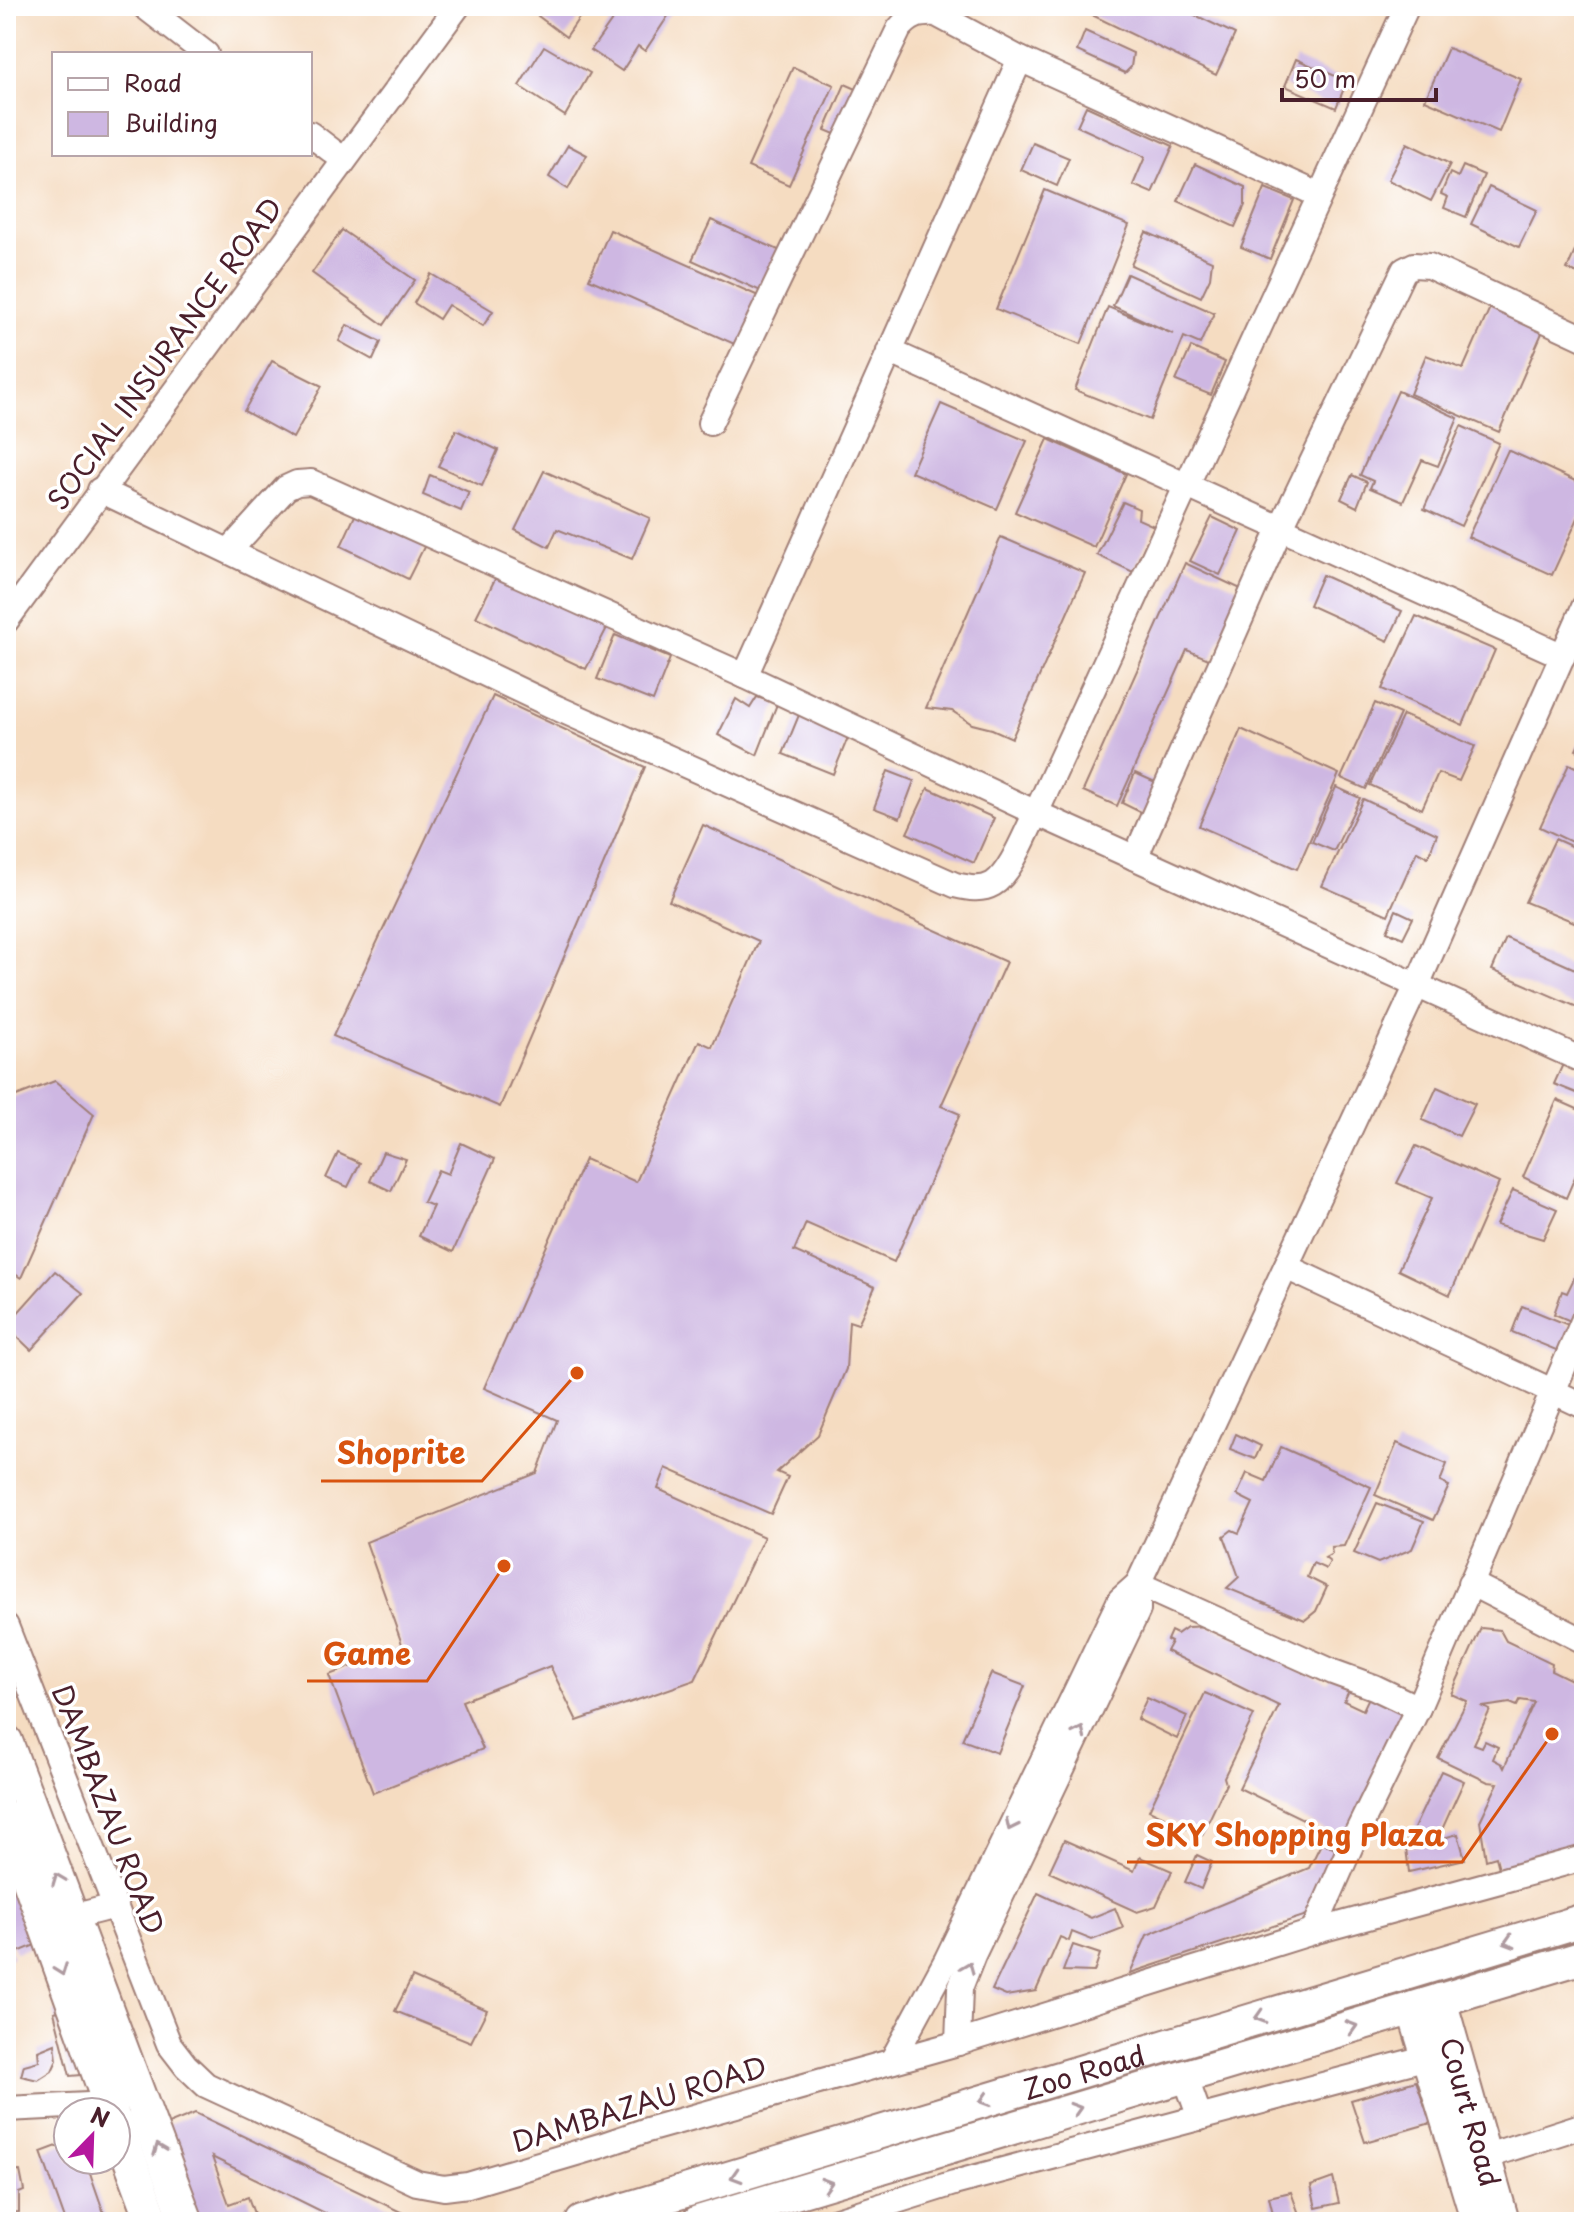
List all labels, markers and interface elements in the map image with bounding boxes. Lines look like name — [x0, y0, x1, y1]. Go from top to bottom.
legend — [52, 52, 312, 156]
scale bar — [1282, 52, 1436, 102]
text: 50 m — [1294, 60, 1356, 96]
text: Road — [124, 64, 182, 100]
text: Building — [124, 104, 218, 140]
street label: SOCIAL INSURANCE ROAD — [36, 188, 292, 518]
callout: Shoprite — [321, 1427, 482, 1481]
text: Shoprite — [336, 1429, 466, 1474]
callout: Game — [307, 1627, 427, 1681]
text: Game — [323, 1630, 411, 1675]
street label: DAMBAZAU ROAD — [42, 1678, 176, 1940]
one-way arrow — [1070, 1726, 1086, 1740]
callout: SKY Shopping Plaza — [1127, 1808, 1462, 1862]
text: SKY Shopping Plaza — [1145, 1811, 1445, 1856]
one-way arrow — [1006, 1817, 1021, 1832]
one-way arrow — [51, 1873, 68, 1887]
one-way arrow — [1503, 1933, 1517, 1949]
one-way arrow — [959, 1961, 975, 1975]
one-way arrow — [51, 1962, 68, 1976]
one-way arrow — [1254, 2008, 1268, 2024]
one-way arrow — [1344, 2020, 1358, 2036]
street label: Zoo Road — [1017, 2032, 1150, 2109]
street label: Court Road — [1430, 2032, 1513, 2191]
street label: DAMBAZAU ROAD — [506, 2044, 772, 2162]
one-way arrow — [978, 2091, 992, 2107]
north arrow — [52, 2096, 132, 2176]
text: N — [86, 2098, 115, 2135]
one-way arrow — [1068, 2102, 1082, 2118]
one-way arrow — [152, 2143, 169, 2157]
one-way arrow — [729, 2166, 743, 2182]
one-way arrow — [819, 2177, 833, 2193]

